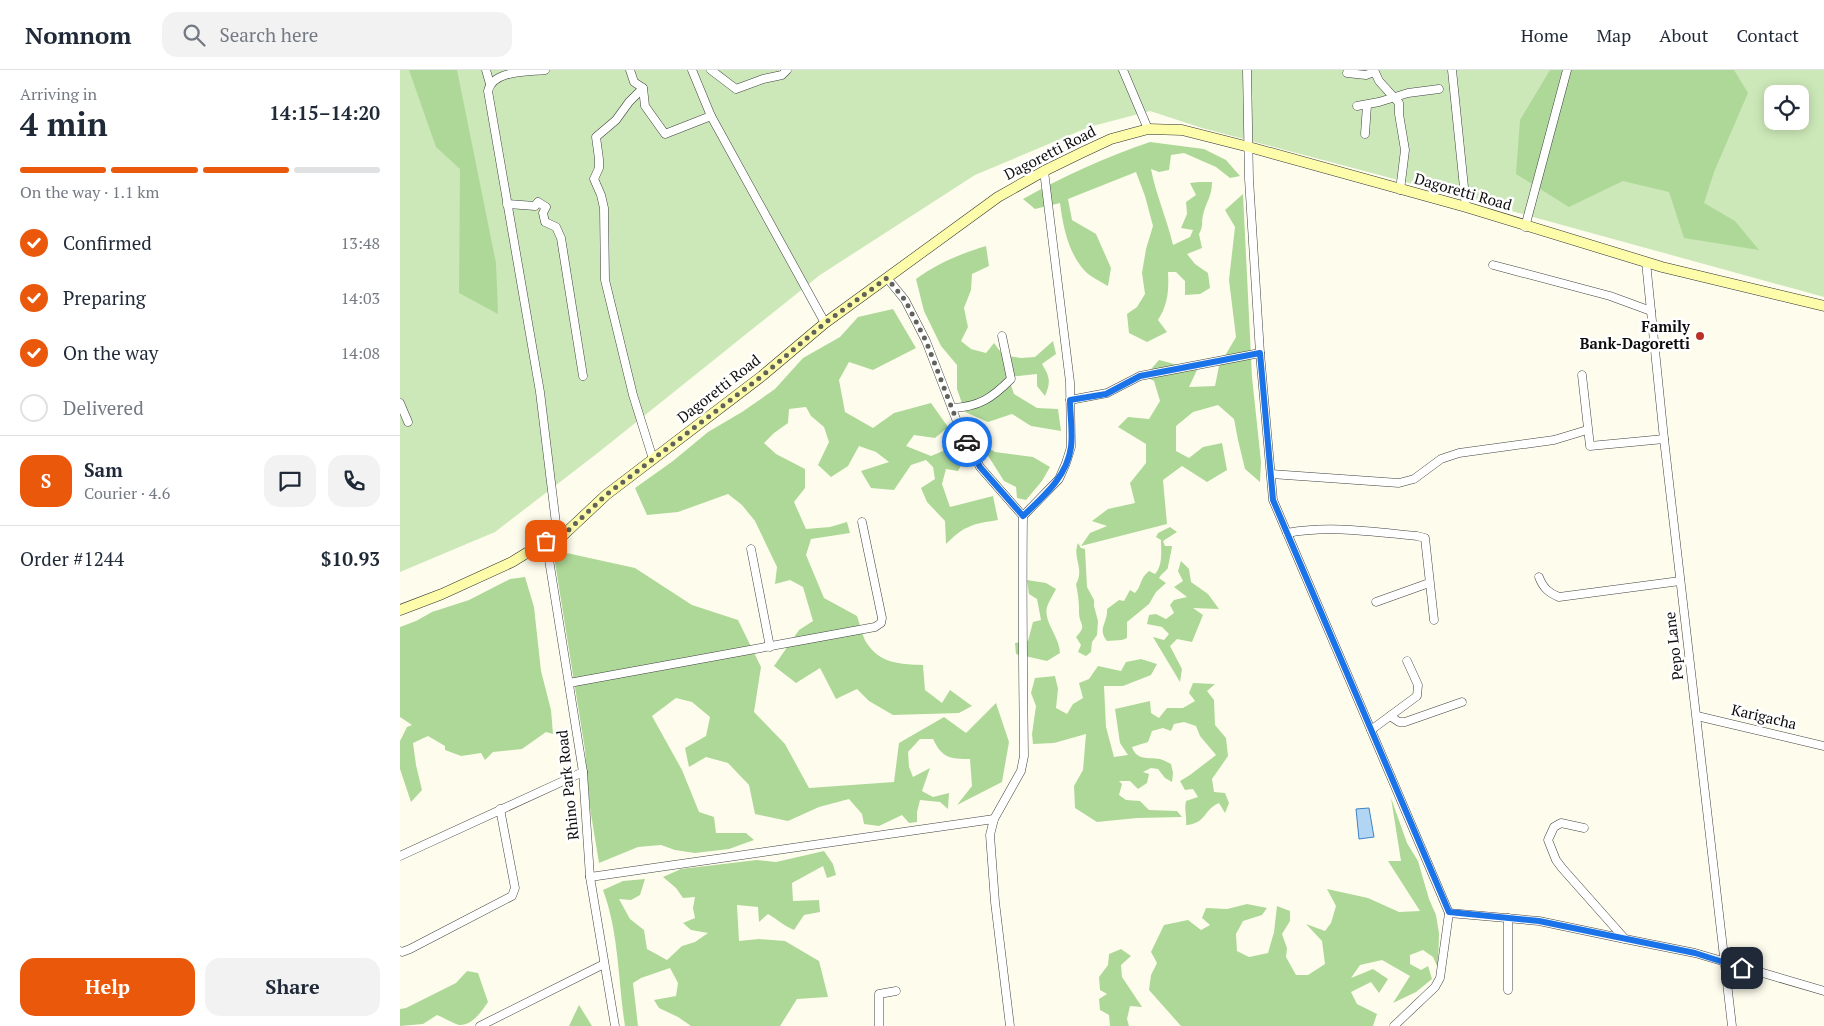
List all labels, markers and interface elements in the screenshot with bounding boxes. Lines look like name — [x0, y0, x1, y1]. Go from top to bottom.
search box — [162, 12, 512, 57]
text: Nomnom — [25, 19, 132, 51]
icon: search — [180, 21, 208, 49]
text: Search here — [220, 22, 318, 47]
text: Home — [1521, 23, 1568, 47]
text: Map — [1596, 23, 1631, 47]
text: About — [1659, 23, 1708, 47]
text: Contact — [1736, 23, 1799, 47]
text: Arriving in — [20, 83, 97, 105]
map controls — [1764, 85, 1809, 130]
button: locate — [1764, 85, 1809, 130]
text: 14:15–14:20 — [269, 100, 380, 125]
text: 4 min — [20, 103, 108, 145]
street label: Dagoretti Road — [1000, 120, 1099, 184]
street label: Dagoretti Road — [1412, 168, 1514, 214]
text: On the way · 1.1 km — [20, 181, 159, 203]
icon: check — [20, 229, 48, 257]
text: Confirmed — [63, 230, 152, 255]
text: 13:48 — [341, 232, 380, 254]
icon: check — [20, 284, 48, 312]
text: Preparing — [63, 285, 146, 310]
text: 14:03 — [341, 287, 380, 309]
place label: Family Bank-Dagoretti — [1580, 316, 1691, 353]
marker: Family Bank-Dagoretti — [1694, 330, 1706, 342]
icon: check — [20, 339, 48, 367]
text: On the way — [63, 340, 158, 365]
text: 14:08 — [341, 342, 380, 364]
street label: Dagoretti Road — [673, 349, 764, 427]
text: Delivered — [63, 395, 144, 420]
courier — [942, 417, 992, 467]
icon: car — [953, 428, 981, 456]
button: chat — [264, 455, 316, 507]
button: phone — [328, 455, 380, 507]
text: Sam — [84, 457, 123, 482]
text: S — [41, 468, 51, 493]
text: Courier · 4.6 — [84, 482, 170, 504]
pin — [525, 520, 567, 562]
icon: bag — [532, 527, 560, 555]
text: Order #1244 — [20, 546, 124, 571]
text: $10.93 — [321, 546, 380, 571]
street label: Pepo Lane — [1659, 611, 1687, 681]
street label: Karigacha — [1730, 699, 1799, 733]
street label: Rhino Park Road — [551, 729, 583, 841]
pin — [1721, 947, 1763, 989]
icon: home — [1728, 954, 1756, 982]
button: Help — [20, 958, 195, 1016]
button: Share — [205, 958, 380, 1016]

